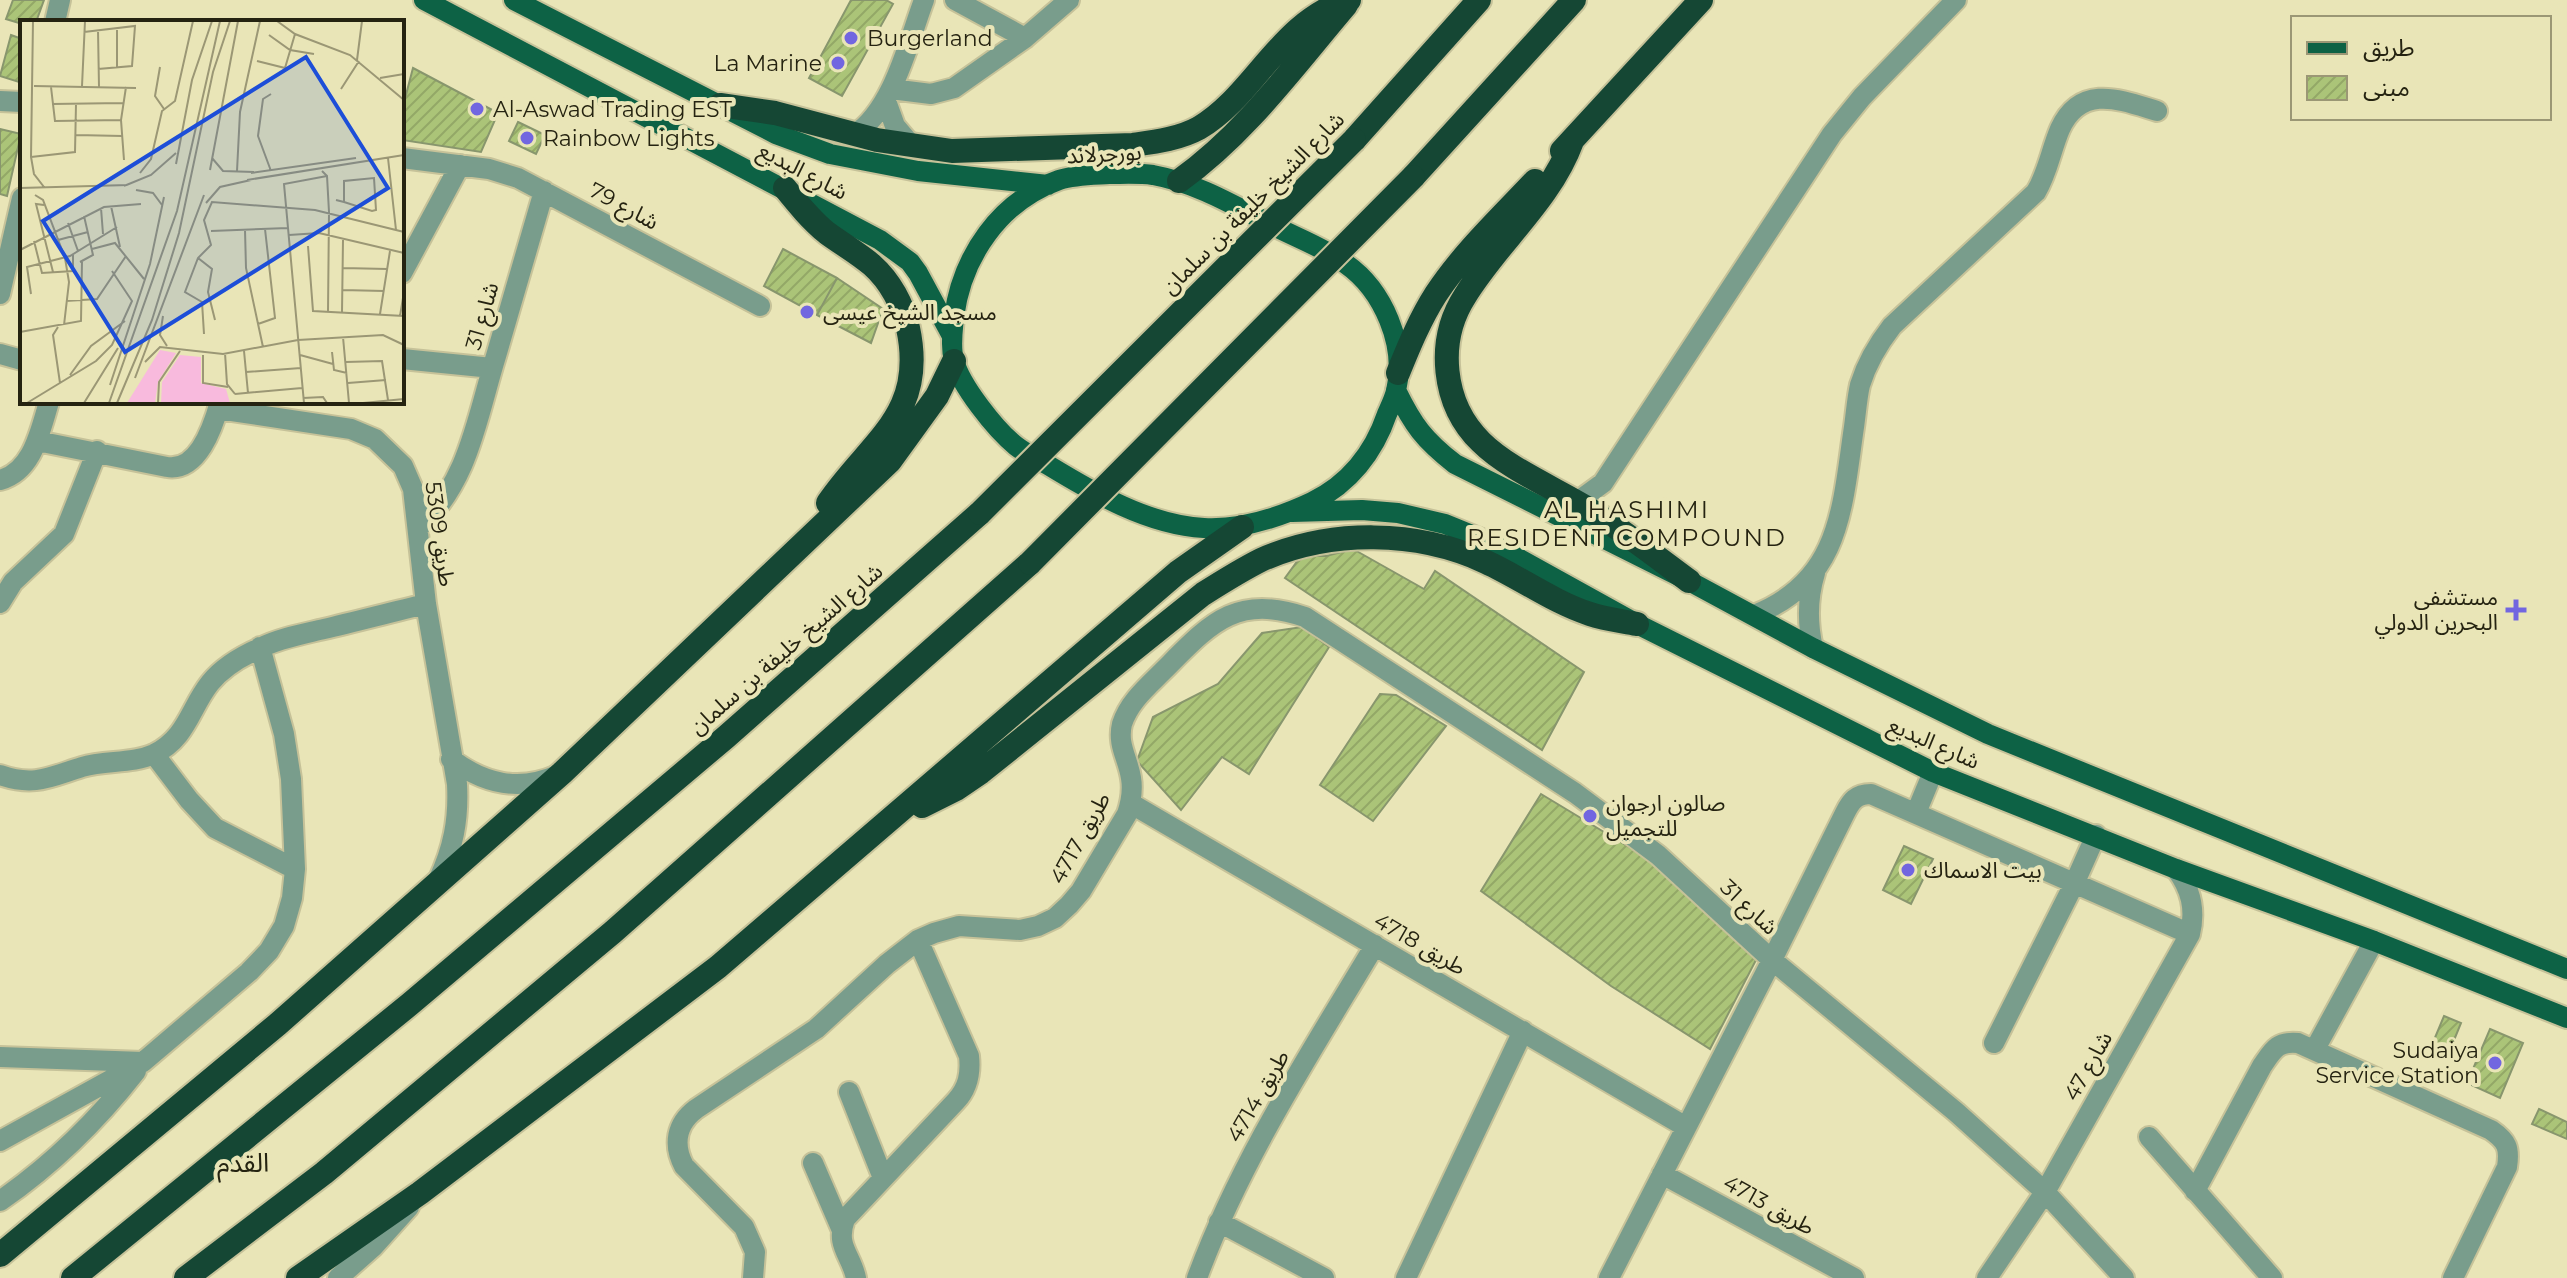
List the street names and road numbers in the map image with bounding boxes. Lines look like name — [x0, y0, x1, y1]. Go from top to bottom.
street label: شارع الشيخ خليفة بن سلمان — [1156, 106, 1352, 302]
street label: شارع البديع — [752, 136, 852, 208]
street label: بورجرلاند — [1066, 139, 1142, 169]
street label: شارع 79 — [583, 176, 663, 238]
street label: شارع 31 — [460, 279, 507, 354]
street label: طريق 5309 — [419, 480, 461, 588]
street label: شارع الشيخ خليفة بن سلمان — [684, 558, 890, 743]
street label: شارع البديع — [1883, 711, 1984, 778]
street label: طريق 4717 — [1044, 787, 1116, 889]
street label: شارع 31 — [1713, 874, 1783, 943]
street label: طريق 4718 — [1369, 907, 1471, 981]
street label: شارع 47 — [2058, 1027, 2121, 1107]
street label: طريق 4714 — [1221, 1045, 1295, 1147]
street label: طريق 4713 — [1719, 1169, 1819, 1241]

